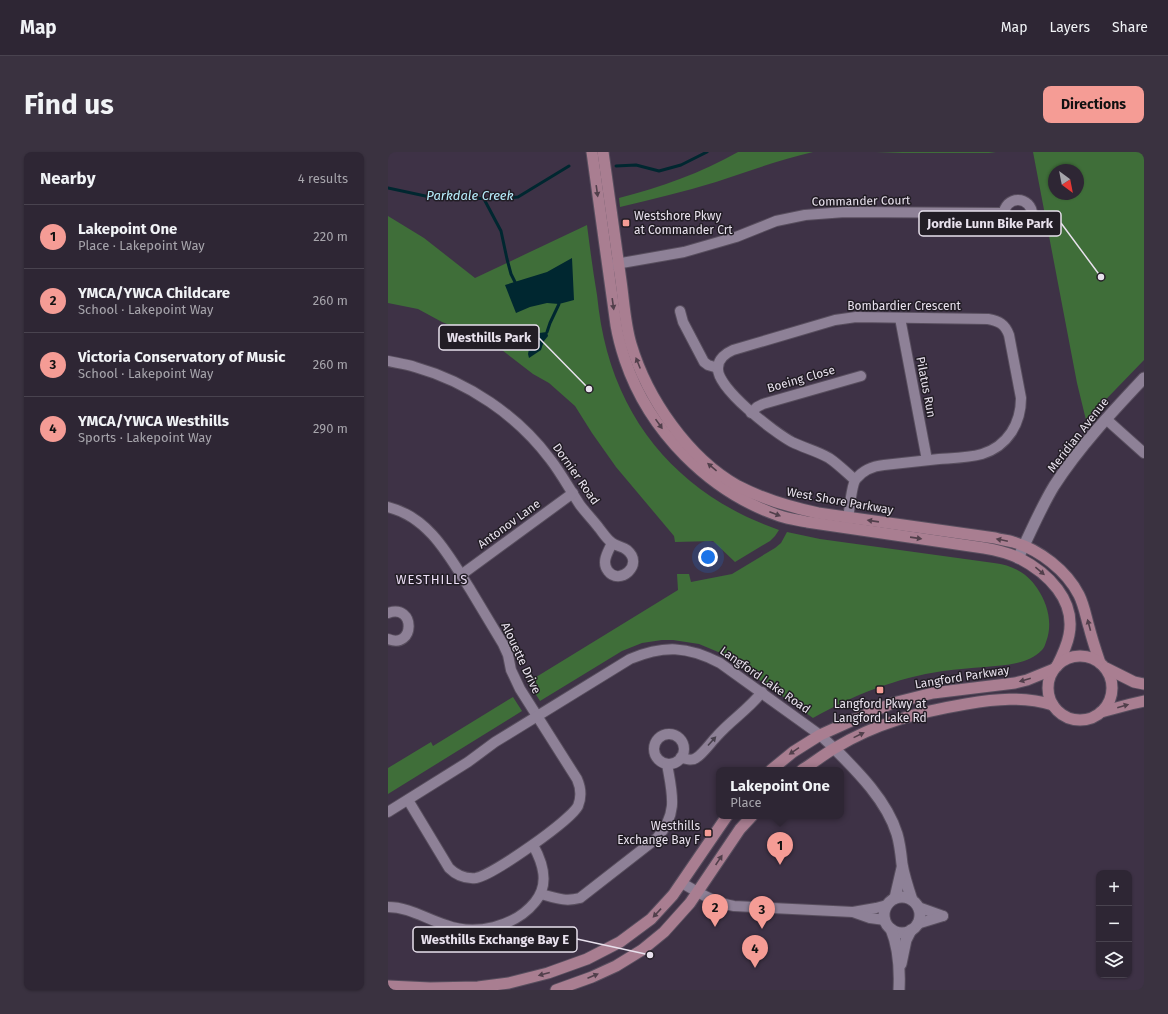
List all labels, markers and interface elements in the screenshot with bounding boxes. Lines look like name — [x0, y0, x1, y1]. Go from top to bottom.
text: Map — [20, 16, 57, 39]
text: Map — [1001, 19, 1027, 36]
text: Layers — [1049, 19, 1090, 36]
text: Share — [1112, 19, 1148, 36]
button: Directions — [1043, 86, 1144, 123]
text: Find us — [24, 88, 114, 121]
north arrow — [1048, 164, 1084, 200]
text: Nearby — [40, 168, 95, 189]
text: 4 results — [298, 171, 348, 186]
one-way arrow — [594, 185, 600, 197]
water label: Parkdale Creek — [426, 188, 514, 203]
street label: Commander Court — [812, 193, 911, 209]
place label: Westshore Pkwy at Commander Crt — [634, 209, 733, 237]
callout: Jordie Lunn Bike Park — [919, 211, 1061, 236]
text: Jordie Lunn Bike Park — [926, 216, 1054, 231]
marker: Westshore Pkwy at Commander Crt — [621, 218, 631, 228]
text: Lakepoint One — [78, 220, 177, 238]
text: 1 — [50, 229, 56, 244]
text: 220 m — [313, 229, 348, 244]
text: Place · Lakepoint Way — [78, 238, 205, 253]
text: YMCA/YWCA Childcare — [78, 284, 230, 302]
text: 2 — [50, 293, 56, 308]
text: 260 m — [313, 293, 348, 308]
one-way arrow — [610, 298, 616, 311]
street label: Bombardier Crescent — [847, 299, 961, 313]
text: School · Lakepoint Way — [78, 302, 213, 317]
callout: Westhills Park — [439, 325, 539, 350]
text: Westhills Park — [447, 330, 532, 345]
text: Victoria Conservatory of Music — [78, 348, 285, 366]
street label: Pilatus Run — [913, 355, 939, 419]
one-way arrow — [634, 356, 640, 368]
text: 3 — [50, 357, 56, 372]
text: 260 m — [313, 357, 348, 372]
street label: Boeing Close — [765, 363, 837, 395]
text: School · Lakepoint Way — [78, 366, 213, 381]
street label: Meridian Avenue — [1044, 395, 1112, 475]
text: YMCA/YWCA Westhills — [78, 412, 229, 430]
one-way arrow — [655, 419, 663, 430]
text: 4 — [49, 421, 57, 436]
text: 290 m — [313, 421, 348, 436]
text: Sports · Lakepoint Way — [78, 430, 212, 445]
street label: Dornier Road — [550, 441, 602, 507]
one-way arrow — [707, 463, 718, 472]
street label: West Shore Parkway — [785, 485, 895, 517]
street label: Antonov Lane — [475, 497, 543, 551]
one-way arrow — [769, 512, 781, 518]
one-way arrow — [867, 518, 879, 524]
one-way arrow — [910, 535, 923, 541]
one-way arrow — [996, 536, 1008, 542]
your location — [698, 547, 718, 567]
one-way arrow — [1035, 567, 1045, 576]
district label: WESTHILLS — [396, 572, 468, 587]
one-way arrow — [1085, 619, 1091, 632]
street label: Alouette Drive — [498, 620, 544, 696]
street label: Langford Lake Road — [717, 644, 813, 716]
street label: Langford Parkway — [914, 663, 1010, 691]
one-way arrow — [1019, 677, 1031, 683]
marker: Langford Pkwy at Langford Lake Rd — [875, 685, 885, 695]
place label: Langford Pkwy at Langford Lake Rd — [833, 697, 927, 725]
one-way arrow — [1117, 703, 1129, 709]
one-way arrow — [853, 732, 865, 738]
one-way arrow — [707, 737, 716, 746]
one-way arrow — [789, 747, 800, 755]
popup — [716, 767, 844, 819]
text: Lakepoint One — [730, 777, 830, 795]
text: Place — [730, 795, 762, 810]
place label: Westhills Exchange Bay F — [617, 819, 700, 847]
marker: Westhills Exchange Bay F — [703, 828, 713, 838]
pin: 1 — [767, 832, 793, 865]
one-way arrow — [715, 854, 723, 865]
map controls — [1096, 870, 1132, 978]
button: + — [1096, 870, 1132, 906]
pin: 2 — [702, 894, 728, 927]
pin: 3 — [749, 896, 775, 929]
button: − — [1096, 906, 1132, 942]
one-way arrow — [652, 908, 662, 918]
callout: Westhills Exchange Bay E — [413, 927, 577, 952]
text: Westhills Exchange Bay E — [421, 932, 569, 947]
pin: 4 — [742, 935, 768, 968]
button: layers — [1096, 942, 1132, 978]
one-way arrow — [537, 971, 549, 977]
one-way arrow — [587, 973, 599, 980]

